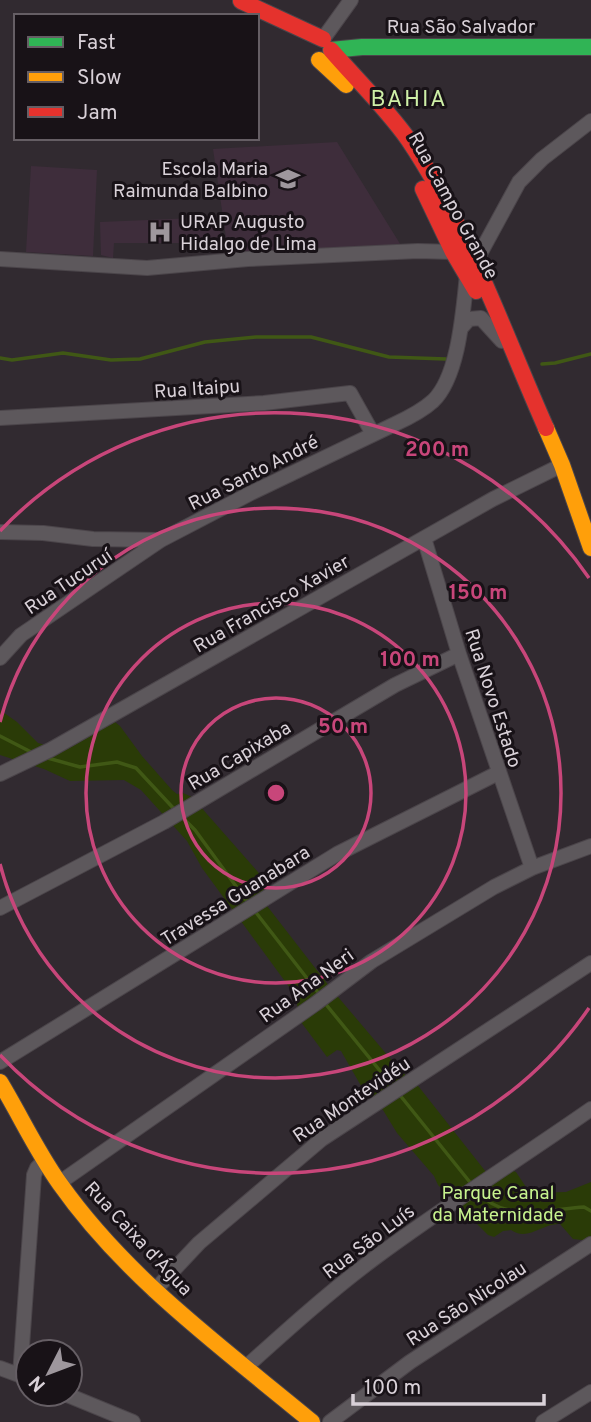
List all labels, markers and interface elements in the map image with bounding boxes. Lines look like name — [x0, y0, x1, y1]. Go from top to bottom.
legend — [14, 14, 259, 140]
street label: Rua São Salvador — [387, 16, 536, 40]
text: Fast — [77, 30, 116, 57]
text: Slow — [77, 65, 122, 92]
district label: BAHIA — [370, 86, 448, 115]
text: Jam — [77, 100, 118, 127]
street label: Rua Campo Grande — [402, 128, 503, 284]
place label: Escola Maria Raimunda Balbino — [113, 158, 268, 204]
school or university icon: Escola Maria Raimunda Balbino — [274, 165, 302, 193]
place label: URAP Augusto Hidalgo de Lima — [180, 211, 316, 257]
hospital icon: URAP Augusto Hidalgo de Lima — [146, 218, 174, 246]
street label: Rua Itaipu — [153, 375, 241, 405]
street label: Rua Santo André — [185, 431, 323, 517]
text: 200 m — [405, 437, 469, 464]
street label: Rua Tucuruí — [21, 543, 119, 621]
street label: Rua Francisco Xavier — [190, 550, 355, 659]
text: 150 m — [449, 580, 507, 607]
street label: Rua Novo Estado — [458, 626, 526, 771]
text: 100 m — [380, 647, 440, 674]
text: 50 m — [318, 714, 368, 741]
street label: Rua Capixaba — [184, 717, 296, 797]
centre of rings — [264, 781, 288, 805]
street label: Travessa Guanabara — [157, 841, 315, 952]
street label: Rua Ana Neri — [255, 944, 359, 1029]
street label: Rua Montevidéu — [289, 1052, 416, 1149]
street label: Rua Caixa d'Água — [78, 1177, 197, 1302]
park label: Parque Canal da Maternidade — [432, 1182, 564, 1228]
street label: Rua São Luís — [318, 1200, 420, 1285]
street label: Rua São Nicolau — [403, 1257, 532, 1352]
north arrow — [14, 1338, 84, 1408]
scale bar — [353, 1362, 544, 1406]
text: N — [24, 1370, 51, 1396]
text: 100 m — [364, 1375, 421, 1402]

